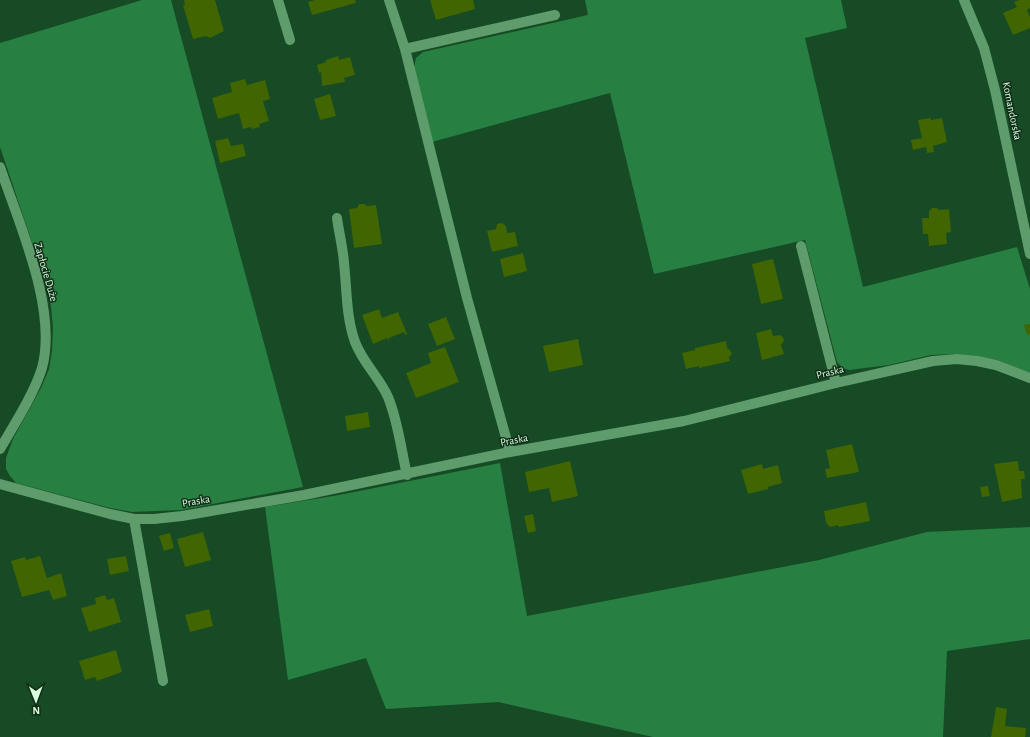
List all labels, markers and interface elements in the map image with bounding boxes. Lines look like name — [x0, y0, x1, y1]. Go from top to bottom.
street label: Komandorska — [1000, 81, 1024, 141]
street label: Zapłocie Duże — [32, 241, 60, 303]
street label: Praska — [815, 363, 845, 381]
street label: Praska — [499, 432, 529, 448]
street label: Praska — [181, 493, 211, 509]
north arrow — [16, 681, 56, 721]
text: N — [32, 705, 40, 716]

